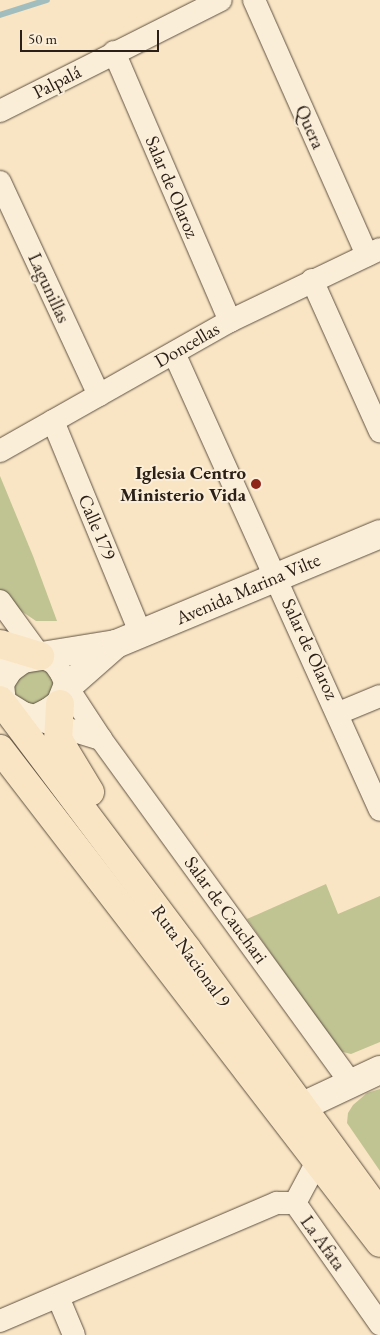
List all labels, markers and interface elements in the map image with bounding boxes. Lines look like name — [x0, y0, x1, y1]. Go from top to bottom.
scale bar — [22, 20, 161, 52]
text: 50 m — [28, 29, 57, 48]
street label: Palpalá — [29, 60, 85, 104]
street label: Quera — [290, 101, 330, 153]
street label: Salar de Olaroz — [140, 132, 204, 242]
street label: Lagunillas — [23, 249, 75, 327]
street label: Doncellas — [150, 317, 224, 373]
place label: Iglesia Centro Ministerio Vida — [120, 462, 246, 506]
marker: Iglesia Centro Ministerio Vida — [250, 478, 262, 490]
street label: Calle 179 — [73, 491, 121, 563]
street label: Avenida Marina Vilte — [172, 548, 324, 630]
street label: Salar de Olaroz — [277, 595, 343, 703]
street label: Salar de Cauchari — [180, 852, 272, 968]
street label: Ruta Nacional 9 — [146, 901, 236, 1011]
street label: La Afata — [295, 1211, 351, 1275]

